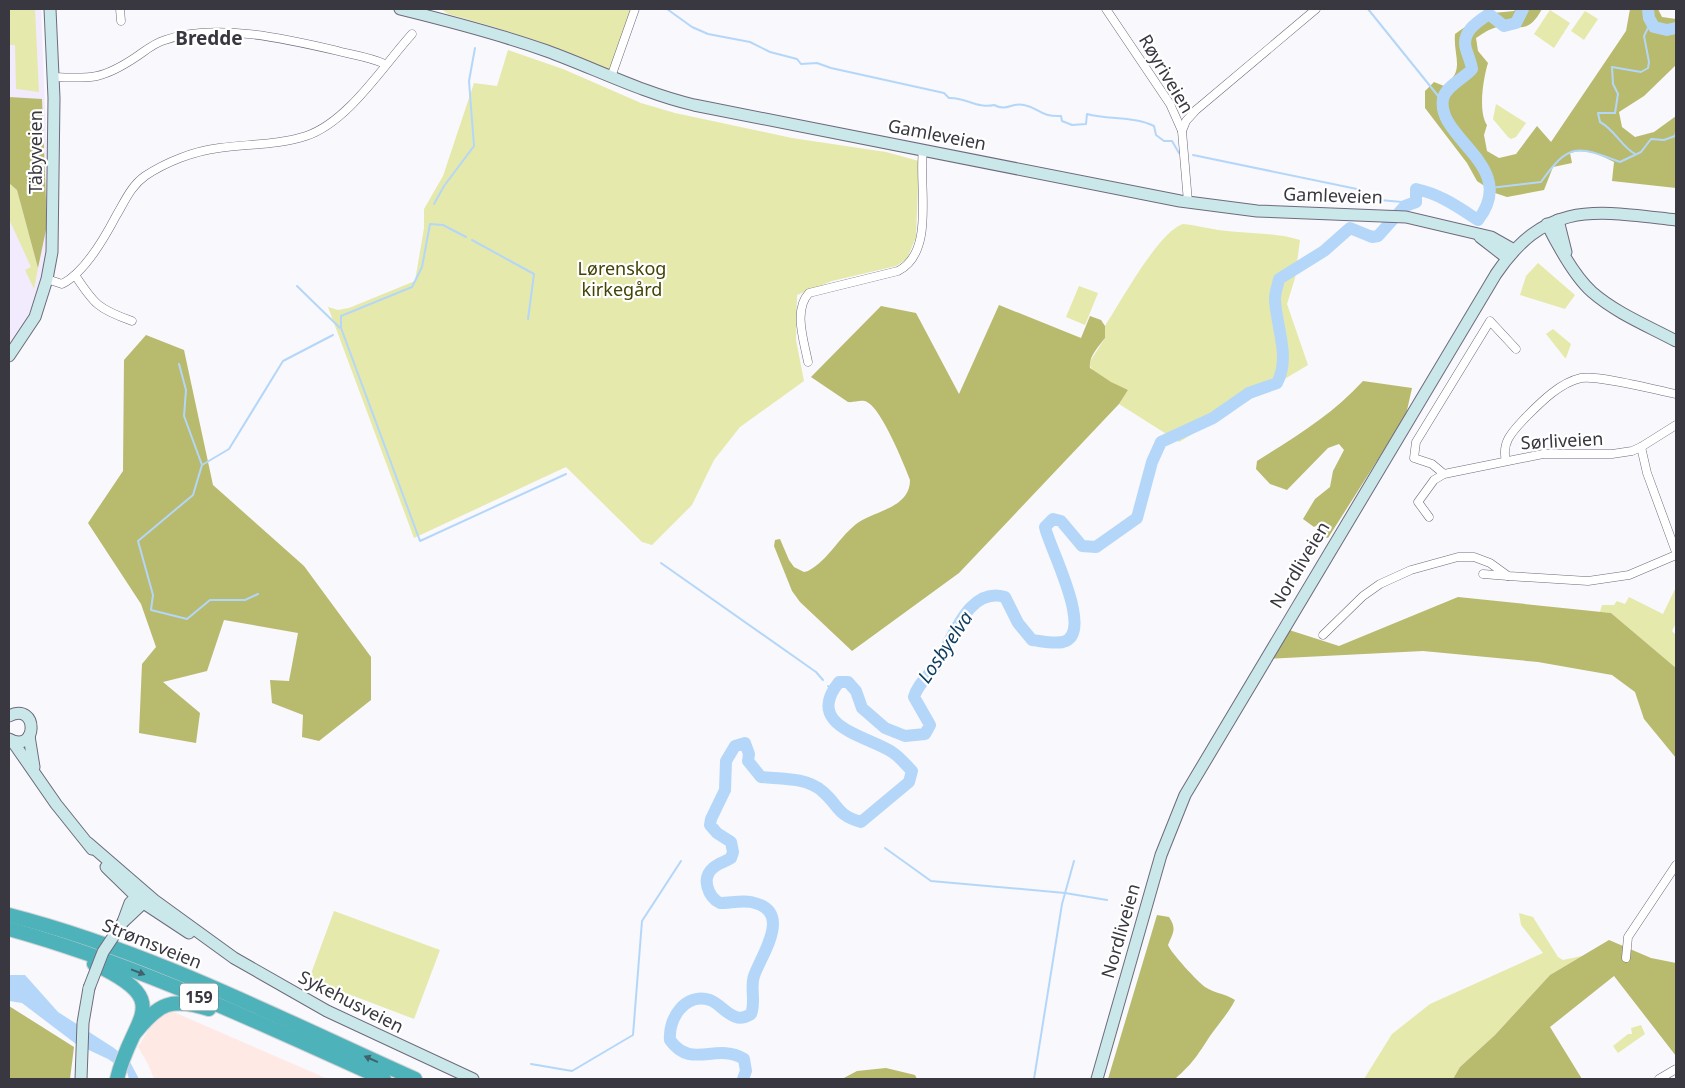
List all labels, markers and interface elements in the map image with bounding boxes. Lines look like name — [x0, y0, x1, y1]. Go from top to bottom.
district label: Bredde — [175, 25, 243, 51]
street label: Røyriveien — [1134, 30, 1200, 117]
street label: Täbyveien — [23, 110, 47, 194]
street label: Gamleveien — [886, 113, 988, 155]
street label: Gamleveien — [1283, 181, 1383, 209]
park label: Lørenskog kirkegård — [578, 256, 666, 301]
street label: Sørliveien — [1520, 426, 1604, 454]
street label: Nordliveien — [1264, 517, 1334, 612]
water label: Losbyelva — [911, 606, 979, 688]
street label: Nordliveien — [1095, 881, 1145, 981]
street label: Strømsveien — [99, 912, 206, 974]
street label: Sykehusveien — [295, 964, 408, 1038]
one-way arrow — [131, 968, 145, 976]
road number: 159 — [180, 984, 218, 1010]
one-way arrow — [363, 1055, 378, 1064]

